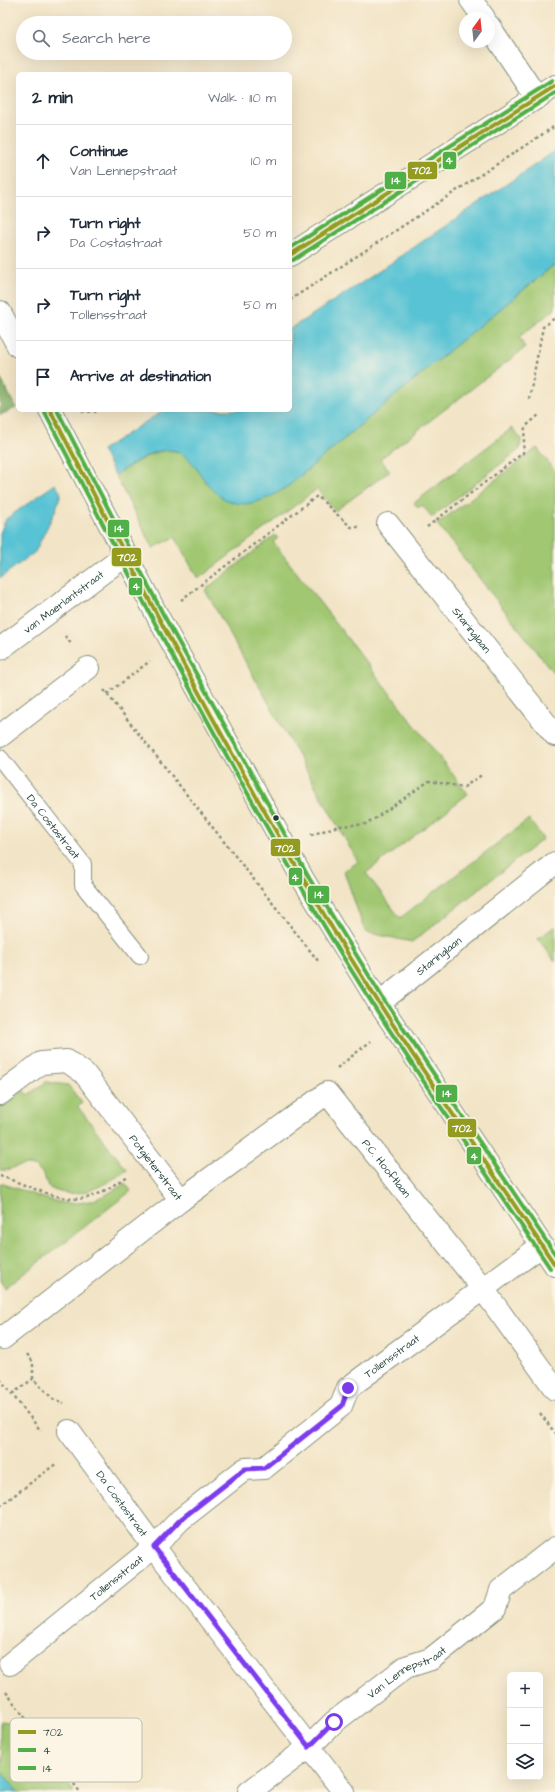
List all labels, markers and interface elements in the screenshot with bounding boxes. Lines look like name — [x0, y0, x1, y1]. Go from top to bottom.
north arrow — [459, 12, 495, 48]
search box — [16, 16, 292, 60]
icon: search — [30, 27, 52, 49]
text: Search here — [62, 28, 151, 49]
text: 2 min — [32, 86, 73, 110]
text: Walk · 110 m — [208, 89, 276, 107]
text: Continue — [70, 141, 128, 162]
icon: ahead — [32, 150, 54, 172]
line badge: 4 — [442, 151, 457, 170]
text: 10 m — [251, 152, 276, 170]
text: 4 — [445, 153, 453, 168]
line badge: 702 — [407, 161, 438, 180]
text: Van Lennepstraat — [70, 162, 177, 180]
text: 702 — [411, 163, 433, 178]
line badge: 14 — [384, 171, 407, 190]
text: 14 — [392, 173, 401, 188]
text: Turn right — [70, 213, 141, 234]
icon: right — [32, 222, 54, 244]
text: 50 m — [243, 224, 276, 242]
text: Da Costastraat — [70, 234, 163, 252]
text: Turn right — [70, 285, 141, 306]
icon: right — [32, 294, 54, 316]
text: 50 m — [243, 296, 276, 314]
text: Tollensstraat — [70, 306, 147, 324]
icon: arrive — [32, 366, 54, 388]
text: Arrive at destination — [70, 366, 211, 387]
line badge: 14 — [107, 519, 130, 538]
text: 14 — [115, 521, 124, 536]
line badge: 702 — [111, 547, 142, 567]
text: 702 — [116, 550, 138, 565]
street label: van Maerlantstraat — [20, 566, 107, 637]
line badge: 4 — [128, 577, 143, 596]
text: 4 — [132, 579, 140, 594]
street label: Staringlaan — [449, 604, 495, 656]
street label: Da Costastraat — [24, 791, 84, 862]
unlabelled marker — [271, 813, 281, 823]
line badge: 702 — [270, 838, 301, 857]
text: 702 — [274, 841, 296, 856]
line badge: 4 — [288, 867, 303, 886]
text: 4 — [291, 870, 299, 885]
line badge: 14 — [307, 885, 330, 904]
text: 14 — [315, 887, 324, 902]
street label: Staringlaan — [412, 933, 465, 979]
line badge: 14 — [435, 1084, 458, 1103]
text: 14 — [443, 1086, 452, 1101]
line badge: 702 — [447, 1118, 477, 1138]
text: 702 — [451, 1121, 473, 1136]
street label: Potgieterstraat — [126, 1131, 186, 1204]
street label: P.C. Hooftlaan — [359, 1136, 415, 1201]
line badge: 4 — [466, 1146, 482, 1165]
text: 4 — [470, 1149, 478, 1164]
street label: Tollensstraat — [361, 1330, 423, 1381]
route end — [339, 1379, 357, 1397]
street label: Da Costastraat — [93, 1468, 152, 1540]
street label: Tollensstraat — [86, 1551, 147, 1604]
street label: Van Lennepstraat — [364, 1642, 450, 1702]
map controls — [507, 1672, 543, 1780]
button: + — [507, 1672, 543, 1708]
button: − — [507, 1708, 543, 1744]
route start — [325, 1713, 343, 1731]
legend — [10, 1718, 142, 1782]
text: 702 — [43, 1725, 64, 1740]
text: 4 — [43, 1743, 51, 1758]
button: layers — [507, 1744, 543, 1780]
text: 14 — [43, 1761, 52, 1776]

